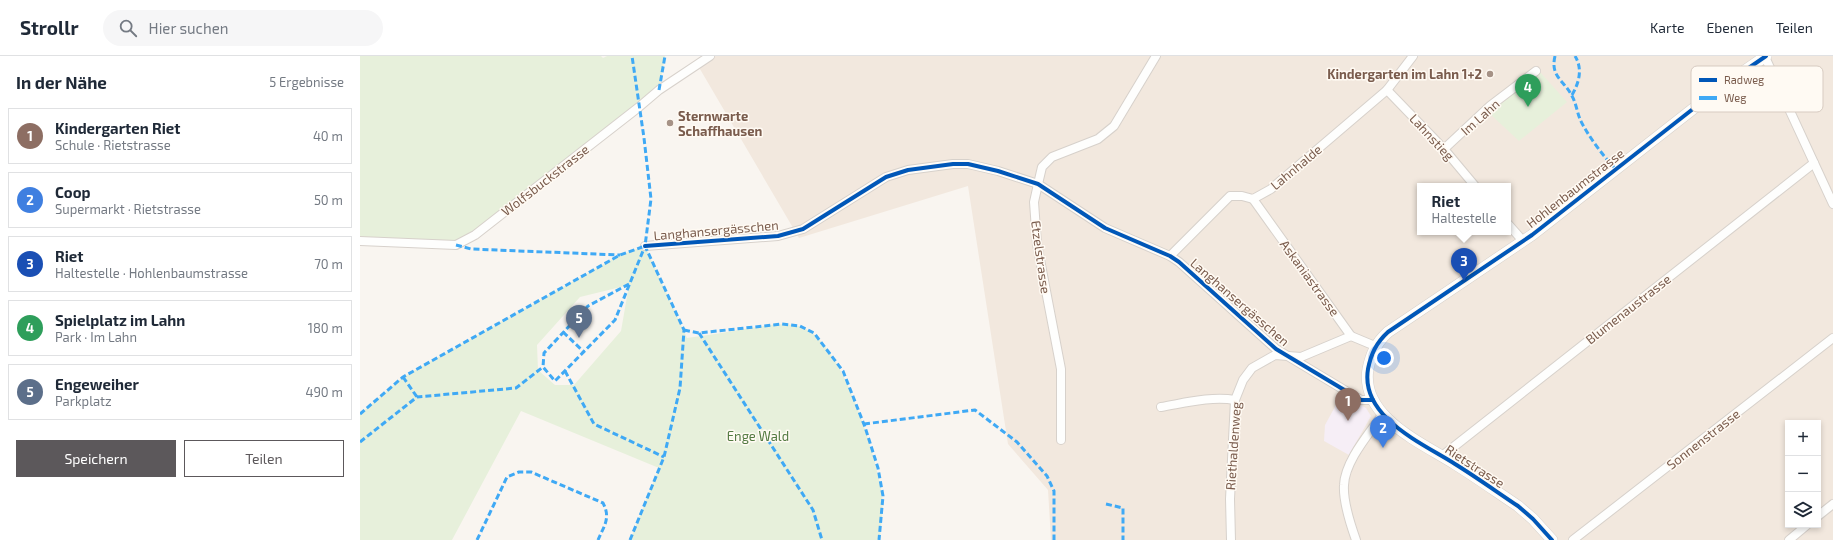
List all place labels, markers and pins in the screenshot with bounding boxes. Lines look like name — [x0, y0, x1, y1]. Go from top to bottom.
place label: Kindergarten im Lahn 1+2 — [1327, 66, 1482, 82]
marker: Kindergarten im Lahn 1+2 — [1485, 69, 1495, 79]
pin: 4 — [1515, 74, 1541, 107]
place label: Sternwarte Schaffhausen — [678, 108, 762, 139]
marker: Sternwarte Schaffhausen — [665, 118, 675, 128]
pin: 3 — [1451, 248, 1477, 281]
pin: 5 — [566, 305, 592, 338]
pin: 1 — [1335, 388, 1361, 421]
pin: 2 — [1370, 415, 1396, 448]

